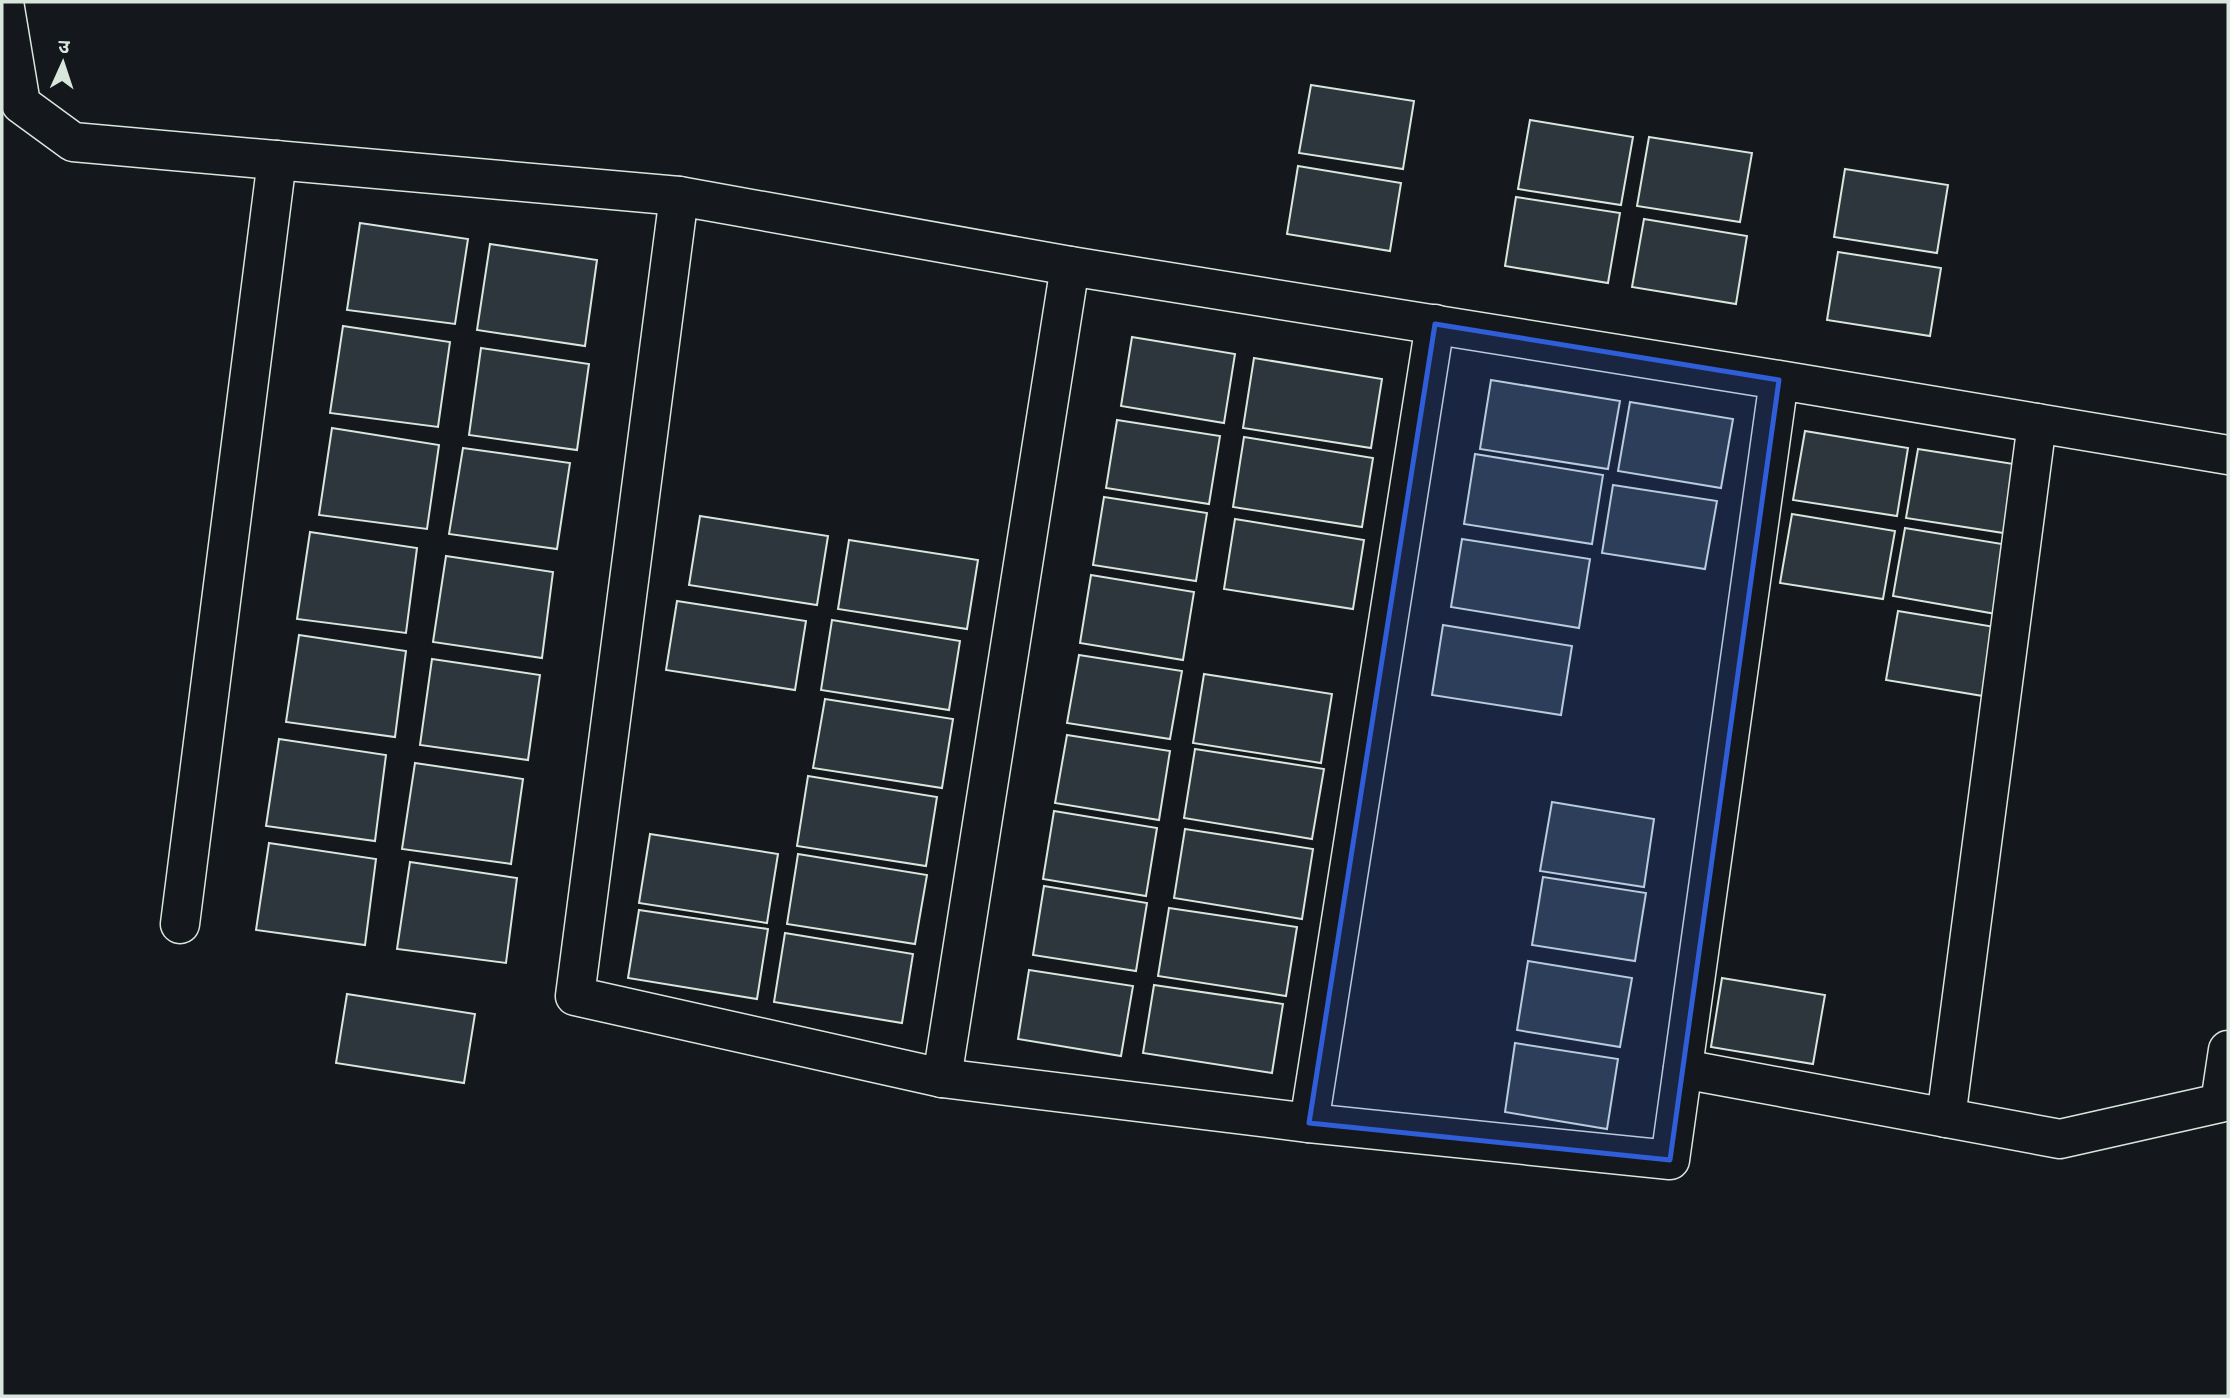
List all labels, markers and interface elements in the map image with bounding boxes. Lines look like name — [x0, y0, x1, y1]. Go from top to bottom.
north arrow — [28, 28, 98, 98]
text: उ — [58, 35, 71, 58]

